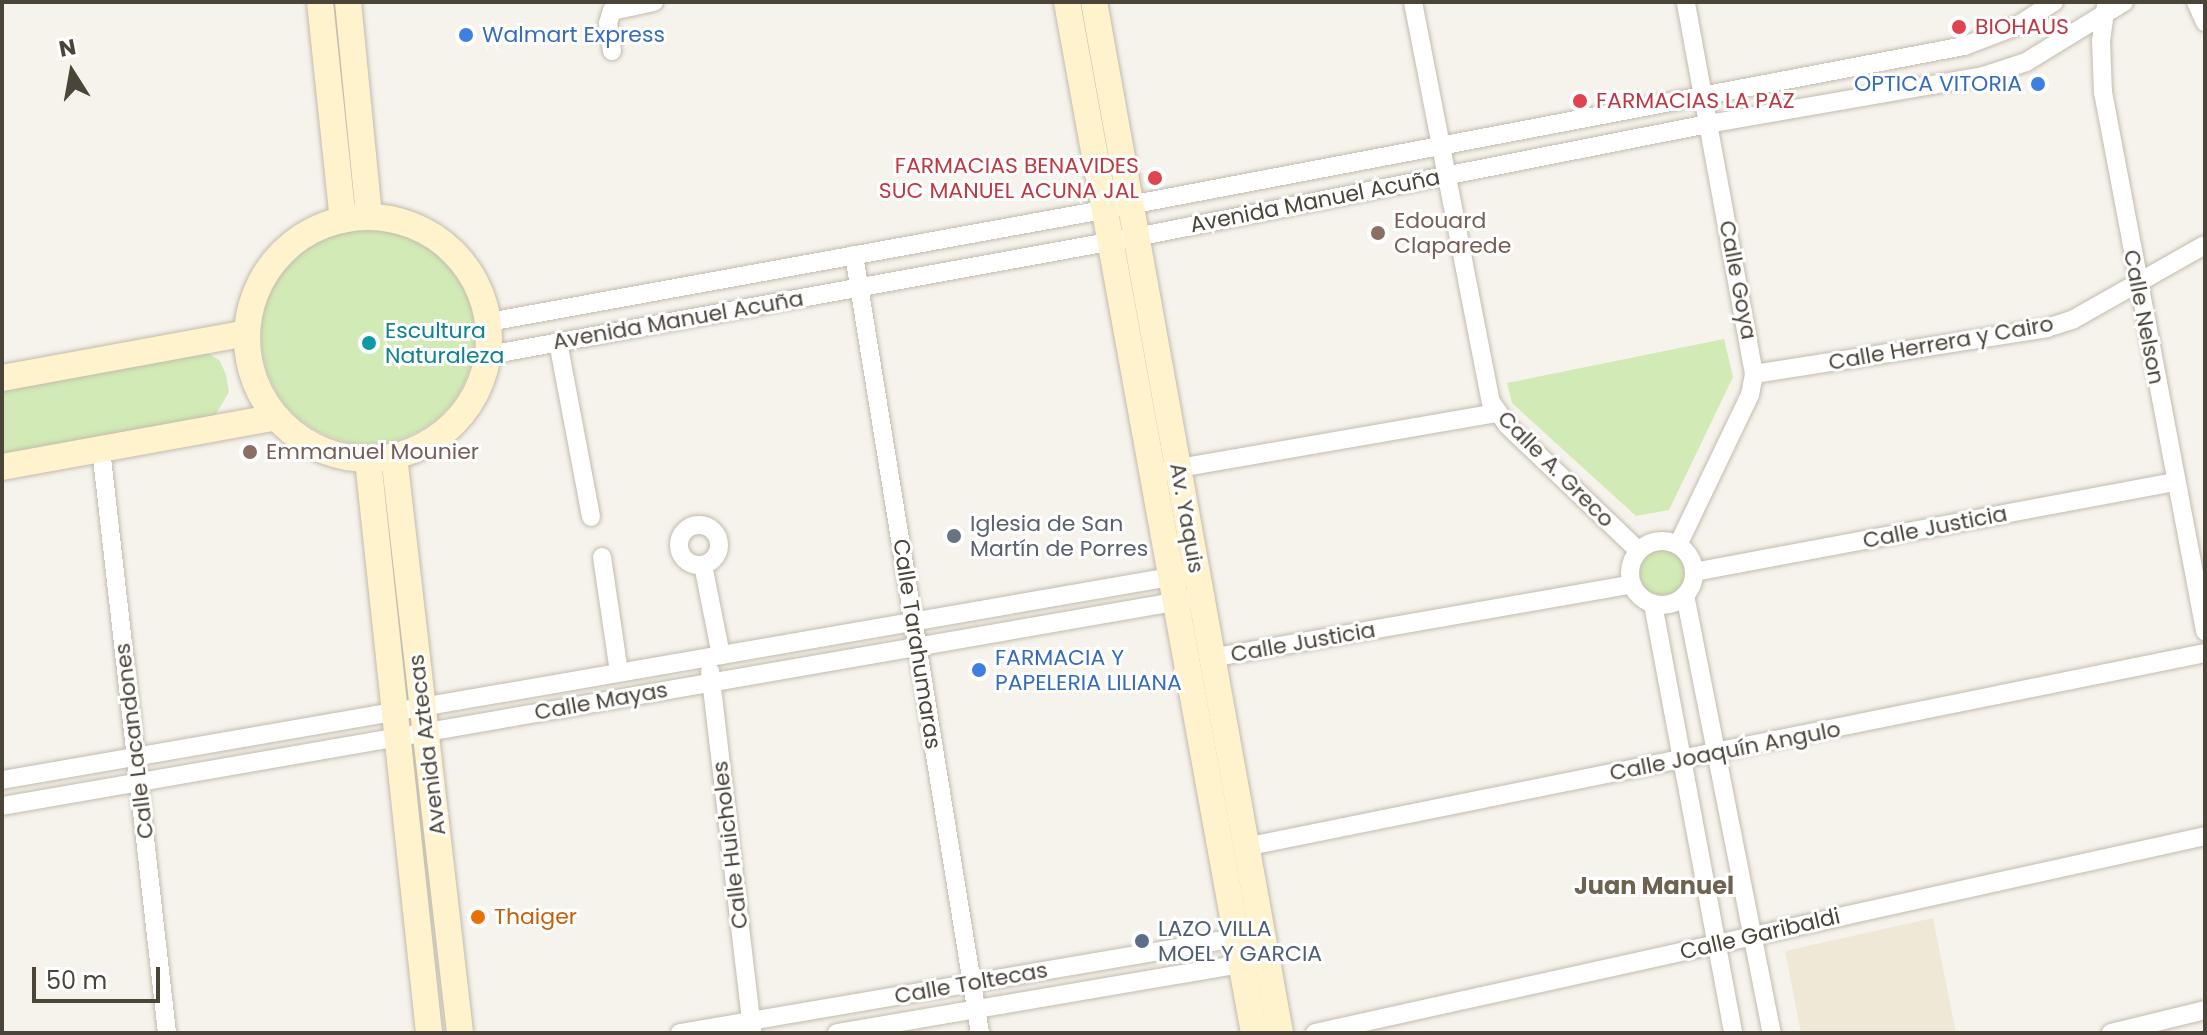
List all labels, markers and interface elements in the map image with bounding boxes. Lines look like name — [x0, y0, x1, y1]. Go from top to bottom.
place label: BIOHAUS — [1975, 14, 2069, 40]
marker: BIOHAUS — [1950, 18, 1968, 36]
place label: Walmart Express — [482, 22, 665, 48]
marker: Walmart Express — [457, 26, 475, 44]
text: N — [56, 31, 78, 65]
north arrow — [32, 32, 112, 112]
place label: OPTICA VITORIA — [1854, 71, 2022, 97]
marker: OPTICA VITORIA — [2029, 75, 2047, 93]
place label: FARMACIAS LA PAZ — [1596, 88, 1795, 114]
marker: FARMACIAS LA PAZ — [1571, 92, 1589, 110]
place label: FARMACIAS BENAVIDES SUC MANUEL ACUNA JAL — [879, 152, 1139, 204]
street label: Avenida Manuel Acuña — [1188, 164, 1442, 238]
marker: FARMACIAS BENAVIDES SUC MANUEL ACUNA JAL — [1146, 169, 1164, 187]
place label: Edouard Claparede — [1394, 207, 1511, 258]
street label: Calle Goya — [1714, 218, 1762, 342]
marker: Edouard Claparede — [1369, 224, 1387, 242]
street label: Calle Nelson — [2118, 248, 2170, 386]
street label: Avenida Manuel Acuña — [551, 285, 805, 355]
street label: Calle Herrera y Cairo — [1827, 310, 2055, 376]
place label: Escultura Naturaleza — [385, 317, 504, 368]
marker: Escultura Naturaleza — [360, 334, 378, 352]
street label: Calle A. Greco — [1492, 405, 1620, 533]
place label: Emmanuel Mounier — [266, 439, 479, 465]
marker: Emmanuel Mounier — [241, 443, 259, 461]
street label: Av. Yaquis — [1164, 461, 1210, 575]
street label: Calle Justicia — [1861, 500, 2009, 554]
place label: Iglesia de San Martín de Porres — [970, 510, 1148, 562]
marker: Iglesia de San Martín de Porres — [945, 527, 963, 545]
street label: Calle Tarahumaras — [887, 537, 947, 751]
street label: Calle Justicia — [1229, 616, 1377, 668]
street label: Calle Lacandones — [109, 642, 159, 840]
place label: FARMACIA Y PAPELERIA LILIANA — [995, 644, 1182, 696]
street label: Avenida Aztecas — [403, 653, 451, 837]
marker: FARMACIA Y PAPELERIA LILIANA — [970, 661, 988, 679]
street label: Calle Mayas — [532, 676, 670, 726]
street label: Calle Joaquín Angulo — [1607, 716, 1843, 786]
street label: Calle Huicholes — [707, 760, 753, 930]
district label: Juan Manuel — [1574, 872, 1734, 900]
street label: Calle Garibaldi — [1678, 903, 1842, 965]
place label: Thaiger — [494, 904, 577, 930]
marker: Thaiger — [469, 908, 487, 926]
place label: LAZO VILLA MOEL Y GARCIA — [1158, 915, 1322, 966]
marker: LAZO VILLA MOEL Y GARCIA — [1133, 932, 1151, 950]
scale bar — [36, 951, 164, 1001]
street label: Calle Toltecas — [892, 957, 1050, 1009]
text: 50 m — [46, 964, 107, 997]

